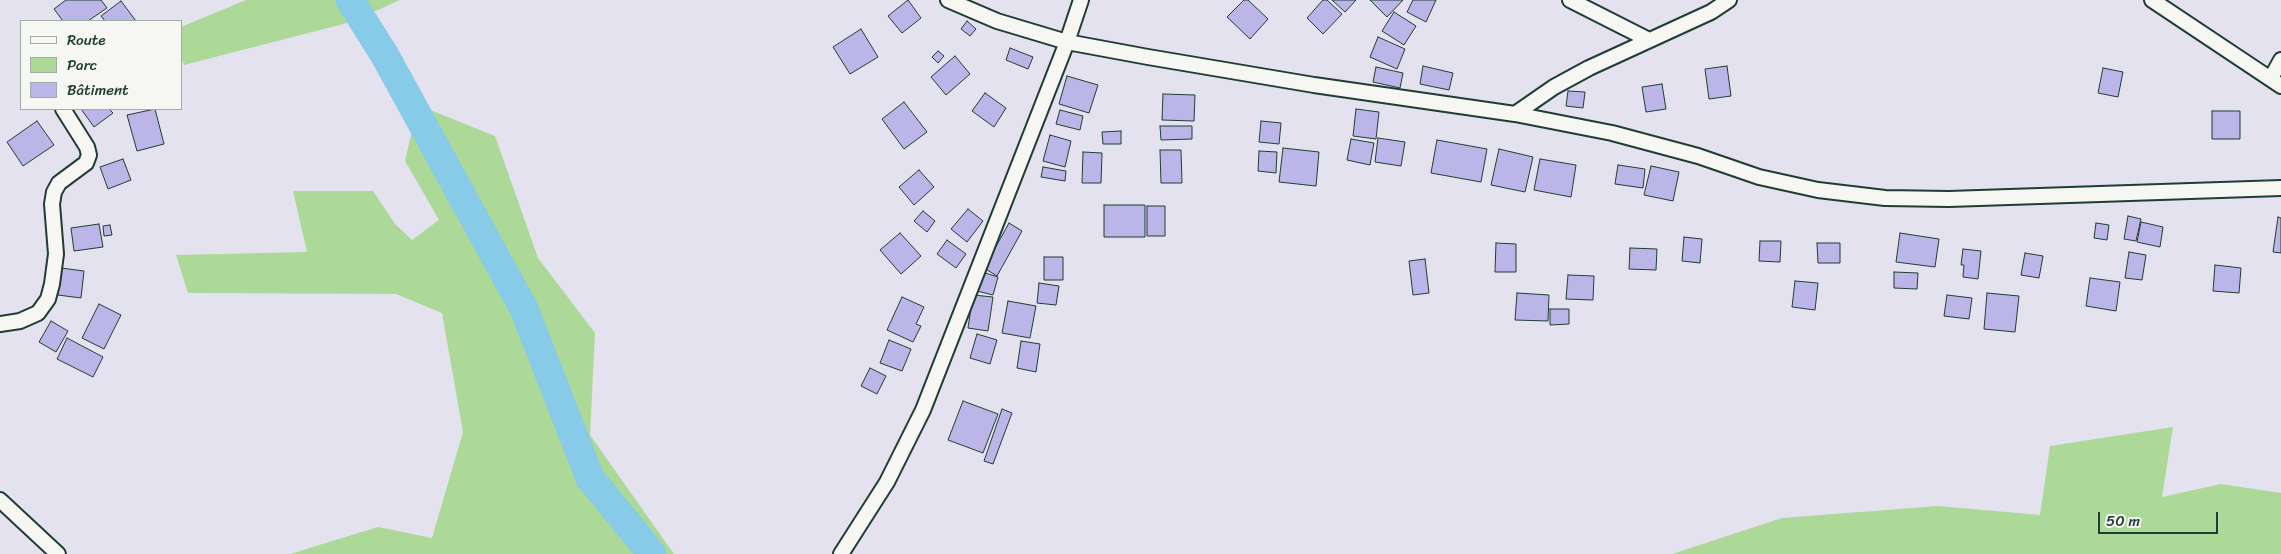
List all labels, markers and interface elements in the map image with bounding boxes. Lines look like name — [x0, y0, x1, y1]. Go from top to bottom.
legend — [20, 20, 182, 110]
text: Route — [67, 27, 106, 53]
text: Parc — [67, 52, 97, 78]
text: Bâtiment — [67, 77, 129, 103]
scale bar — [2101, 502, 2221, 534]
text: 50 m — [2106, 508, 2140, 534]

